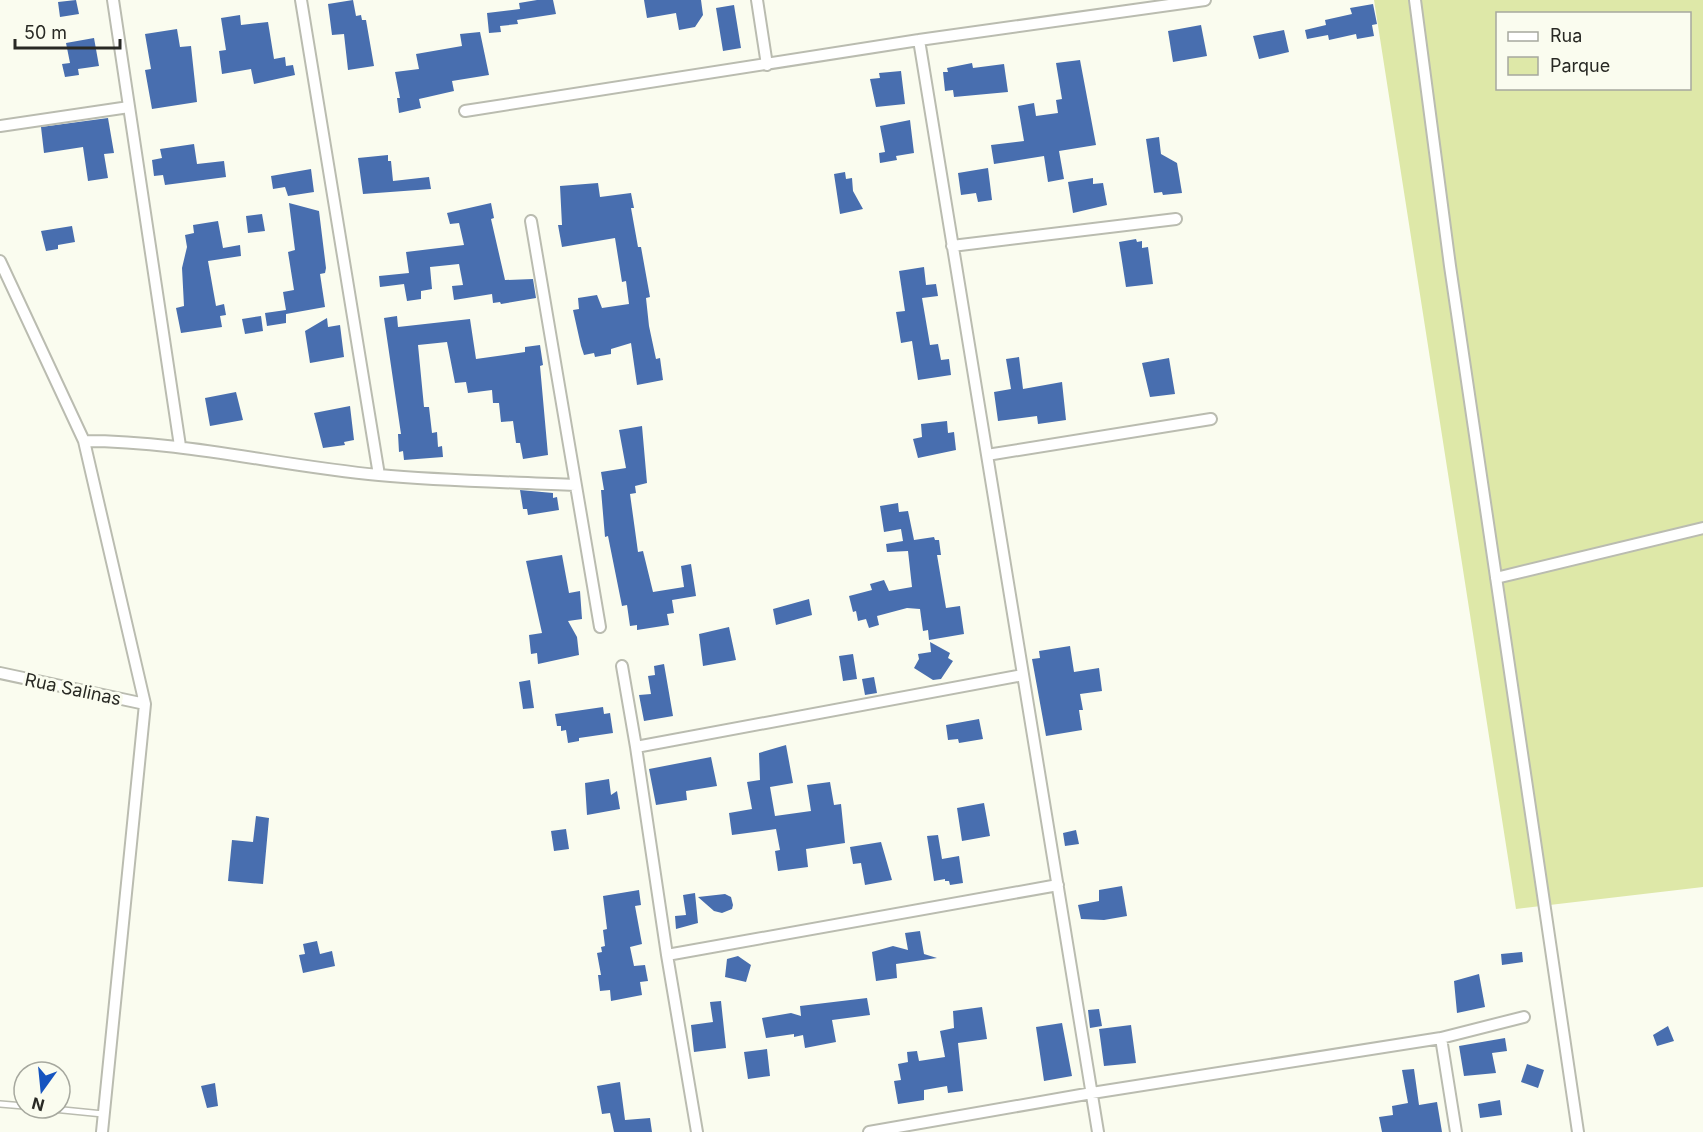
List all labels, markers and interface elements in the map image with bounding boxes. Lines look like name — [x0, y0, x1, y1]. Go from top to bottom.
scale bar — [15, 12, 120, 50]
legend — [1496, 12, 1691, 90]
text: 50 m — [24, 22, 67, 43]
text: Rua — [1550, 25, 1582, 46]
text: Parque — [1550, 55, 1610, 76]
street label: Rua Salinas — [23, 669, 123, 709]
north arrow — [12, 1060, 72, 1120]
text: N — [30, 1093, 47, 1116]

